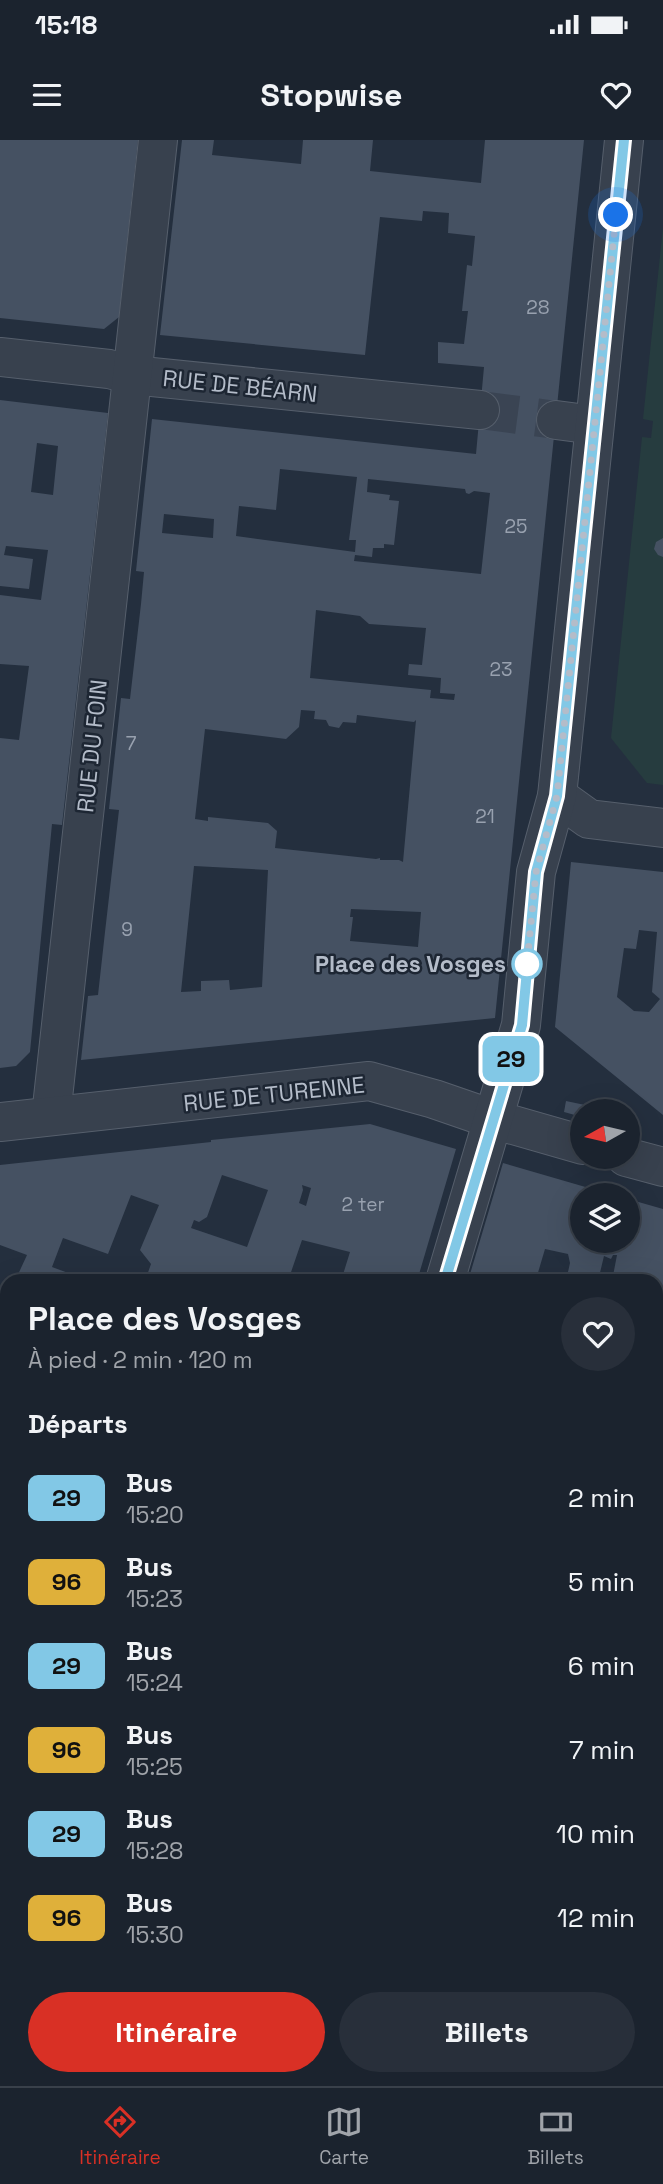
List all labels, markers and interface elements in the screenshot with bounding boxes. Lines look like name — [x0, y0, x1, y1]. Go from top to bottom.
text: 15:18 — [35, 8, 97, 42]
text: Stopwise — [260, 75, 403, 115]
icon: menu — [28, 76, 66, 114]
icon: heart — [597, 76, 635, 114]
your location — [598, 197, 633, 232]
house number: 28 — [526, 295, 550, 320]
street label: RUE DE BÉARN — [161, 363, 319, 409]
house number: 25 — [505, 514, 527, 539]
house number: 23 — [490, 657, 512, 682]
street label: RUE DU FOIN — [70, 678, 114, 814]
house number: 7 — [126, 731, 137, 756]
house number: 21 — [475, 804, 495, 829]
house number: 9 — [121, 917, 133, 942]
place label: Place des Vosges — [315, 949, 506, 979]
marker: Place des Vosges — [512, 949, 542, 979]
line badge: 29 — [480, 1036, 542, 1082]
text: 29 — [497, 1043, 526, 1074]
street label: RUE DE TURENNE — [182, 1070, 366, 1118]
north arrow — [570, 1099, 640, 1169]
map controls — [570, 1099, 640, 1253]
button: layers — [570, 1183, 640, 1253]
house number: 2 ter — [341, 1192, 385, 1217]
button: heart — [561, 1297, 635, 1371]
text: Place des Vosges — [28, 1298, 302, 1340]
text: À pied · 2 min · 120 m — [28, 1345, 252, 1375]
text: Départs — [28, 1407, 128, 1441]
text: Bus — [126, 1466, 173, 1500]
text: 2 min — [568, 1481, 635, 1515]
text: 29 — [52, 1482, 81, 1513]
text: 15:20 — [126, 1500, 184, 1530]
text: Bus — [126, 1550, 173, 1584]
text: 5 min — [568, 1565, 635, 1599]
text: 96 — [52, 1566, 81, 1597]
text: 15:23 — [126, 1584, 183, 1614]
text: Bus — [126, 1634, 173, 1668]
text: 6 min — [568, 1649, 635, 1683]
text: 29 — [52, 1650, 81, 1681]
text: 15:24 — [126, 1668, 183, 1698]
text: Bus — [126, 1718, 173, 1752]
text: 7 min — [569, 1733, 635, 1767]
text: 96 — [52, 1734, 81, 1765]
text: 15:25 — [126, 1752, 183, 1782]
text: Bus — [126, 1802, 173, 1836]
text: 10 min — [556, 1817, 635, 1851]
text: 29 — [52, 1818, 81, 1849]
text: 15:28 — [126, 1836, 183, 1866]
text: Bus — [126, 1886, 173, 1920]
text: 12 min — [557, 1901, 635, 1935]
text: 96 — [52, 1902, 81, 1933]
text: 15:30 — [126, 1920, 184, 1950]
button: Itinéraire — [28, 1992, 325, 2072]
button: Billets — [339, 1992, 635, 2072]
tab: Itinéraire — [79, 2103, 161, 2170]
tab: Carte — [319, 2103, 369, 2170]
tab: Billets — [528, 2103, 584, 2170]

